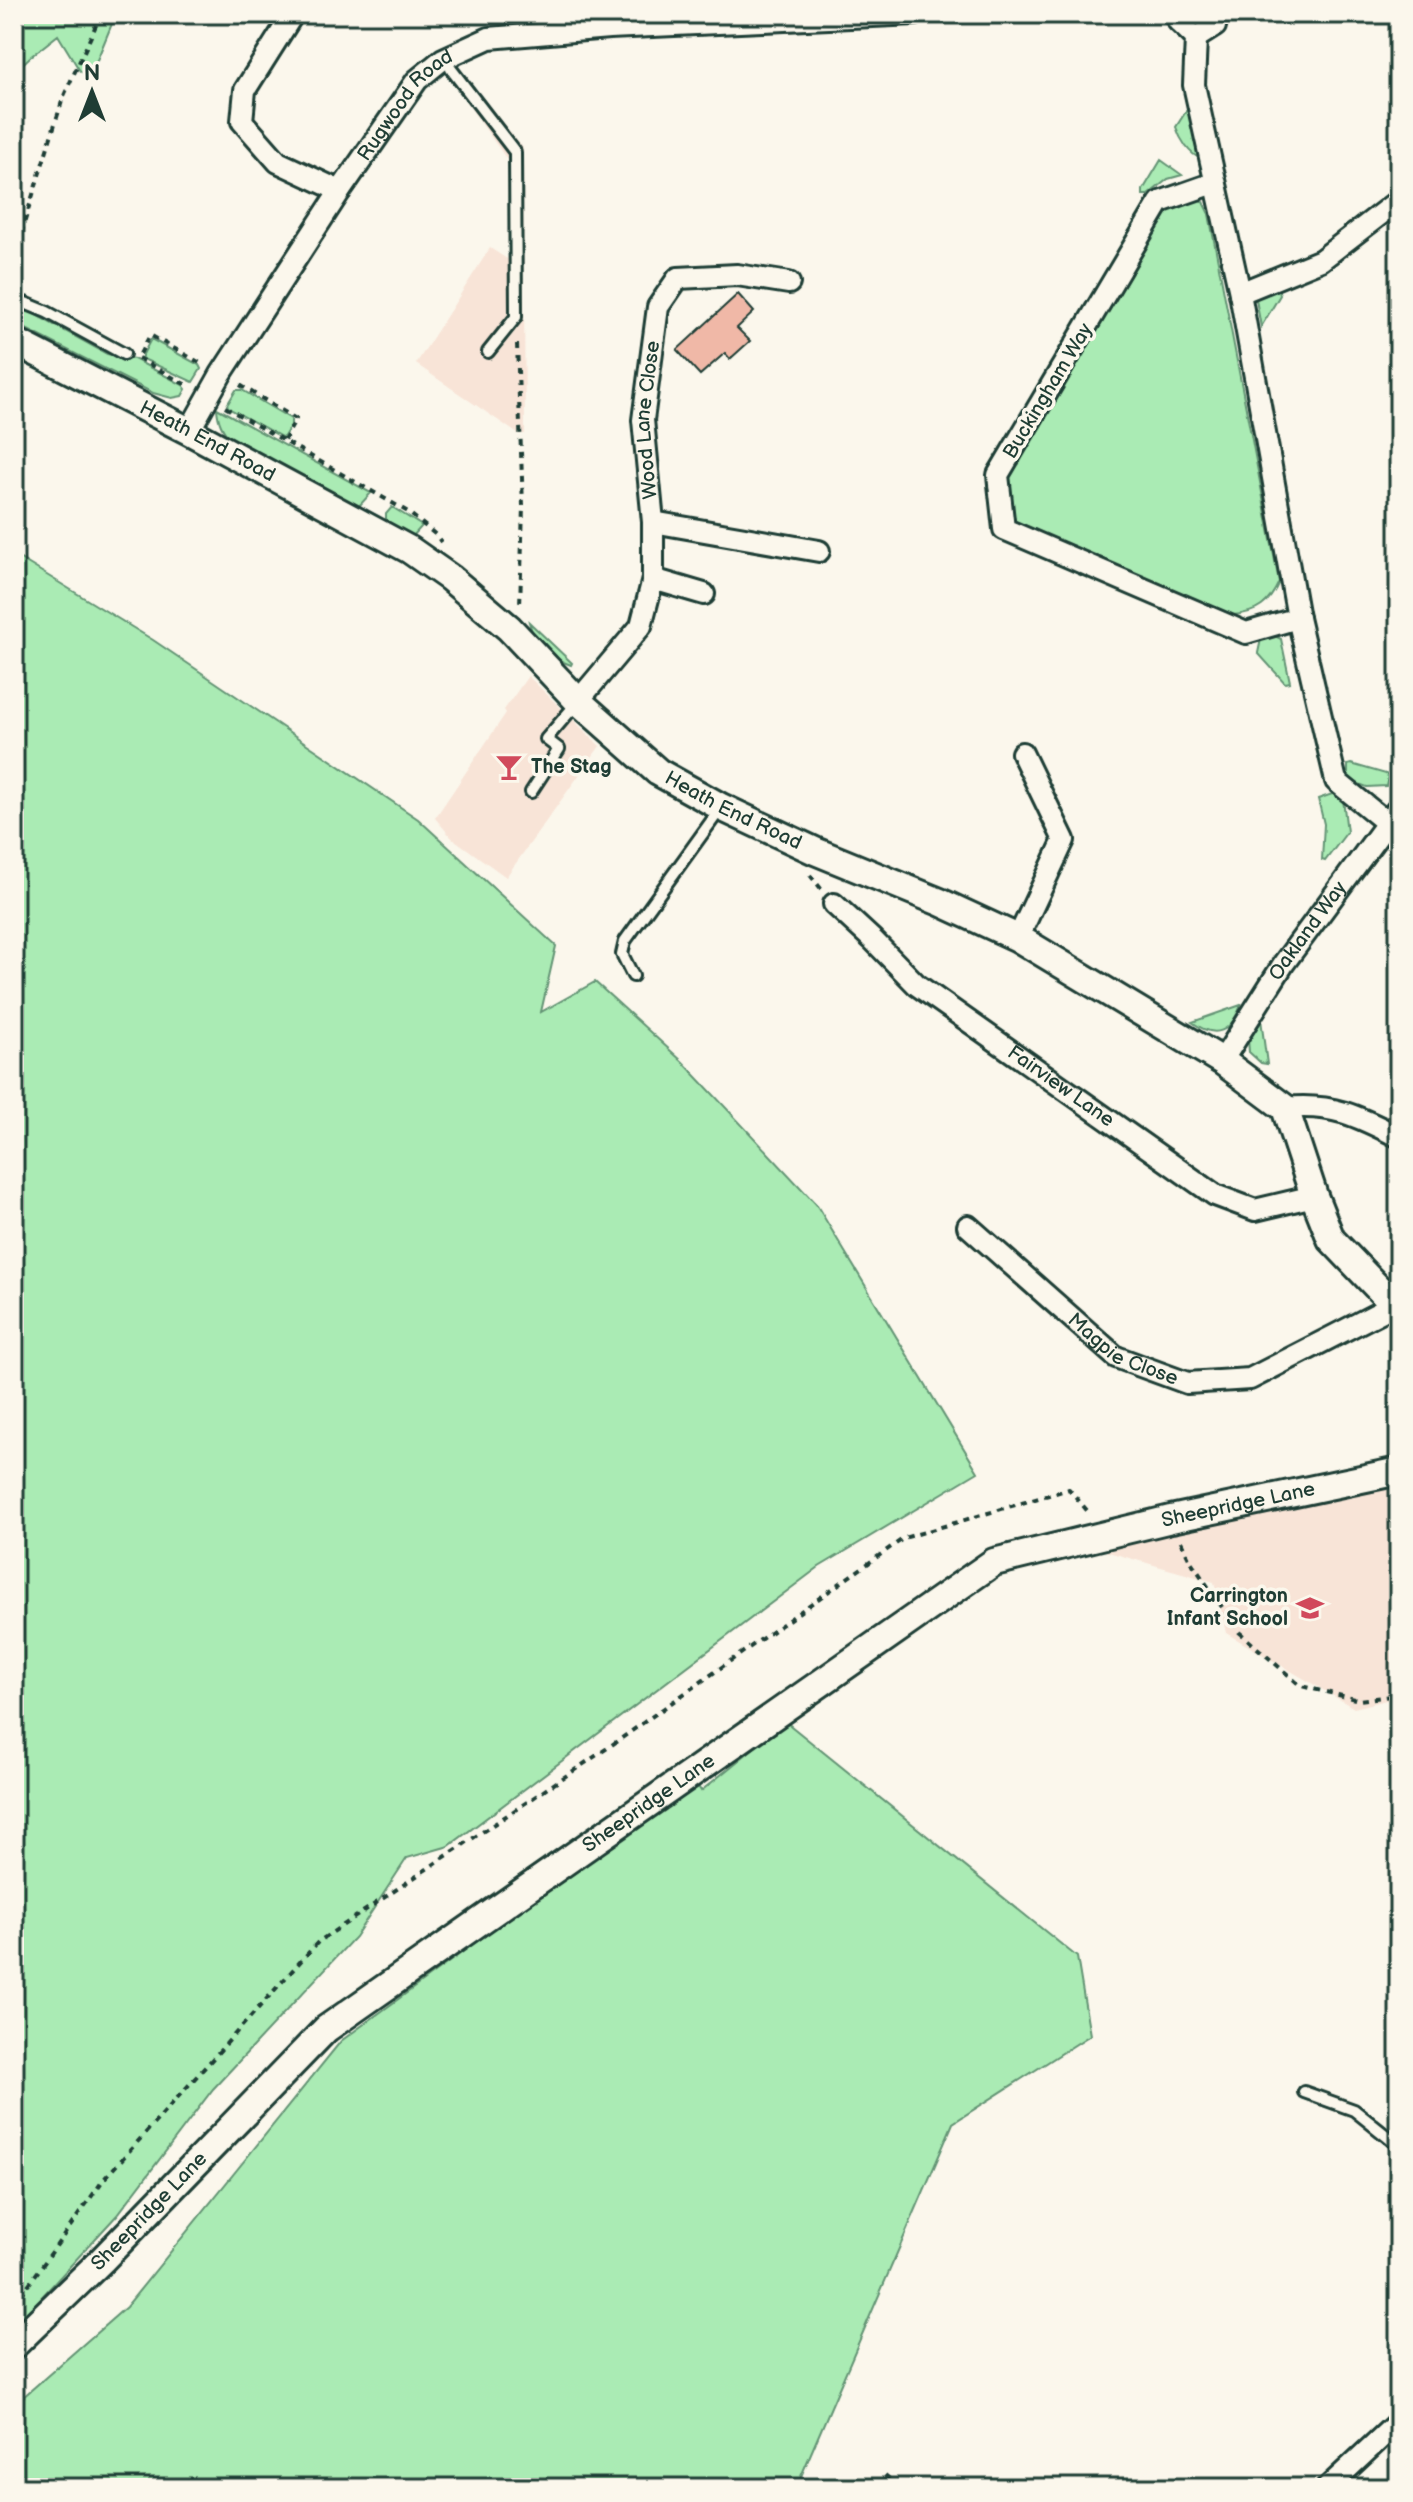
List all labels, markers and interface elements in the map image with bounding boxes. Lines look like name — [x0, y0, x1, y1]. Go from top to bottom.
street label: Rugwood Road — [352, 44, 456, 166]
north arrow — [52, 52, 132, 132]
text: N — [84, 60, 100, 87]
street label: Buckingham Way — [998, 319, 1098, 463]
street label: Wood Lane Close — [631, 339, 665, 500]
street label: Heath End Road — [136, 396, 279, 487]
bar icon: The Stag — [494, 752, 524, 782]
place label: The Stag — [531, 755, 612, 779]
street label: Heath End Road — [661, 766, 805, 855]
street label: Oakland Way — [1264, 877, 1352, 985]
street label: Fairview Lane — [1003, 1041, 1119, 1132]
street label: Magpie Close — [1063, 1308, 1181, 1391]
street label: Sheepridge Lane — [1159, 1477, 1317, 1533]
place label: Carrington Infant School — [1167, 1584, 1288, 1631]
school or university icon: Carrington Infant School — [1295, 1593, 1325, 1623]
street label: Sheepridge Lane — [578, 1749, 720, 1858]
street label: Sheepridge Lane — [86, 2147, 212, 2276]

